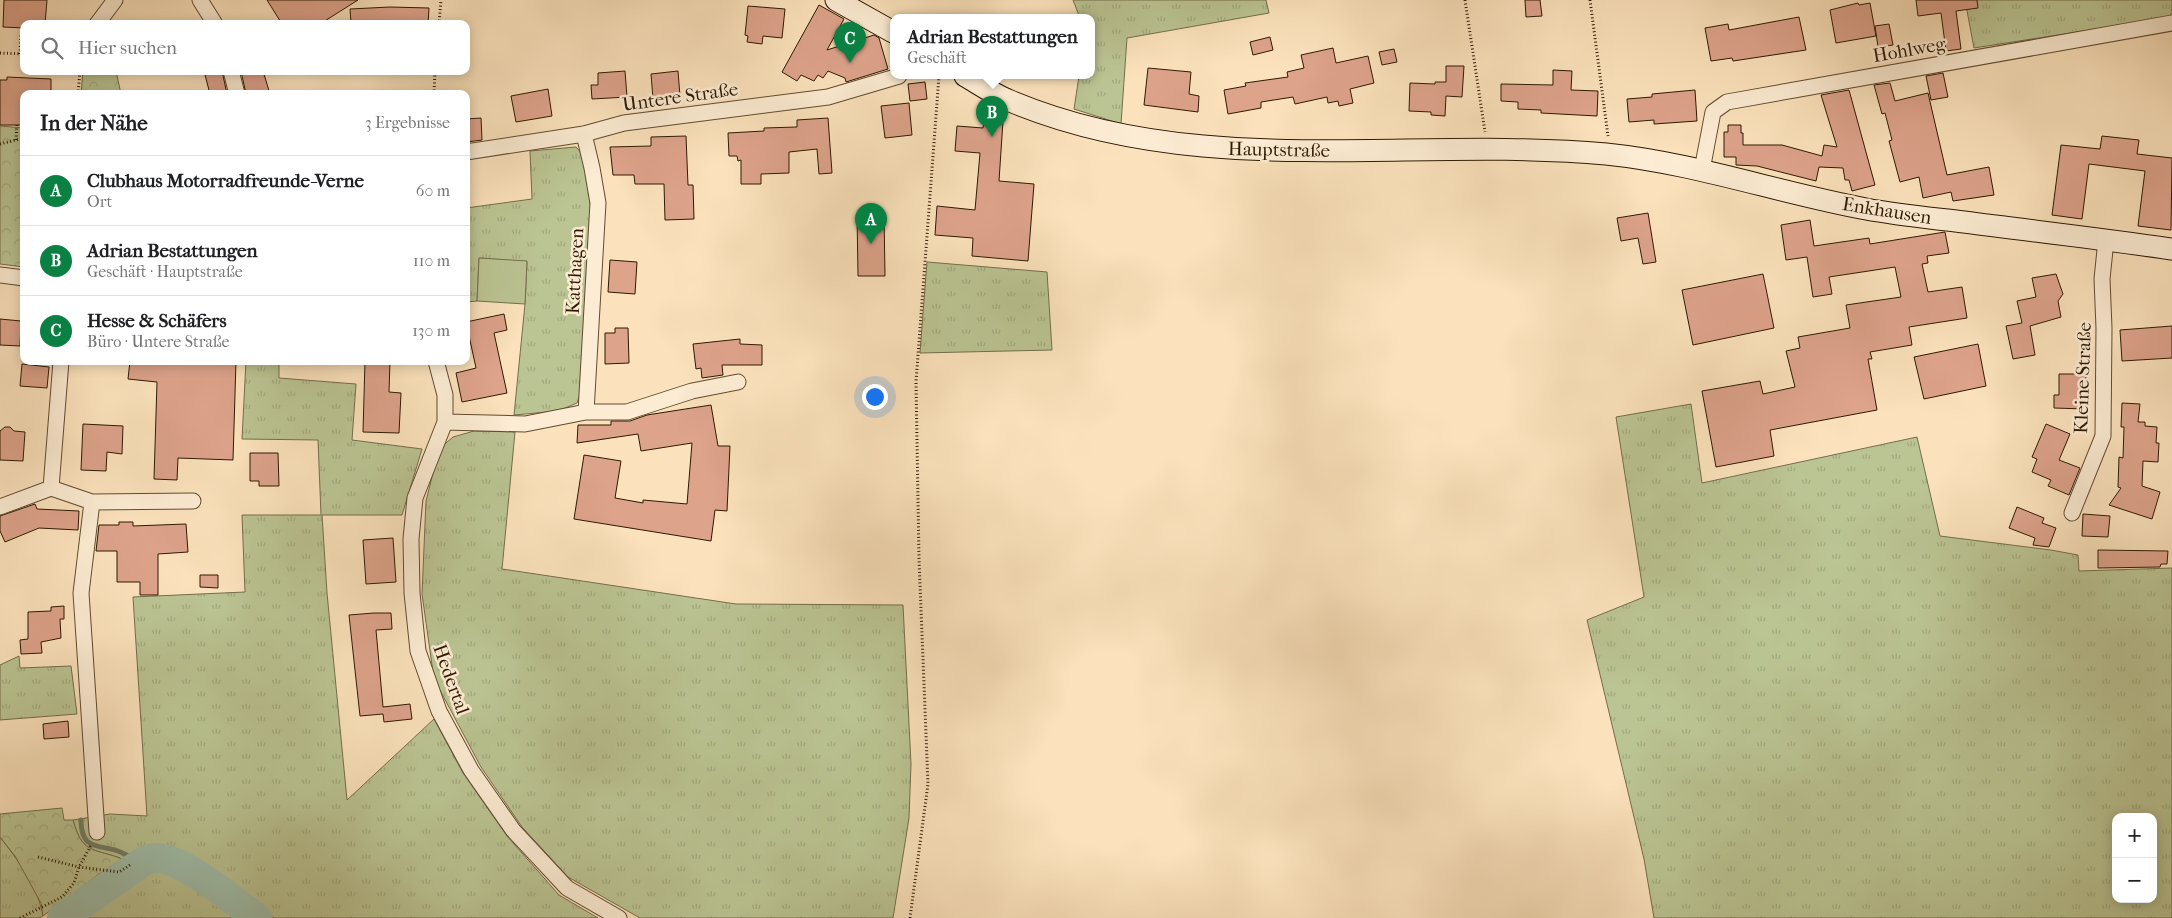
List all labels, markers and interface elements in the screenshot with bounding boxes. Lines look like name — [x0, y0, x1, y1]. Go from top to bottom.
popup — [890, 14, 1095, 79]
search box — [20, 20, 470, 75]
pin: C — [834, 22, 866, 63]
text: Adrian Bestattungen — [907, 26, 1078, 48]
street label: Hohlweg — [1871, 33, 1948, 67]
icon: search — [38, 34, 66, 62]
text: Hier suchen — [78, 37, 177, 59]
text: Geschäft — [907, 48, 967, 67]
street label: Untere Straße — [621, 78, 739, 116]
pin: B — [976, 96, 1008, 137]
text: In der Nähe — [40, 111, 148, 135]
text: 3 Ergebnisse — [365, 113, 450, 132]
street label: Hauptstraße — [1228, 138, 1330, 162]
text: Clubhaus Motorradfreunde-Verne — [87, 170, 364, 192]
text: A — [51, 181, 61, 200]
text: 60 m — [416, 181, 450, 200]
text: Ort — [87, 192, 112, 211]
street label: Enkhausen — [1841, 193, 1933, 229]
pin: A — [855, 203, 887, 244]
street label: Katthagen — [562, 227, 588, 315]
text: Adrian Bestattungen — [87, 240, 258, 262]
text: B — [51, 251, 61, 270]
text: 110 m — [413, 251, 450, 270]
text: Geschäft · Hauptstraße — [87, 262, 243, 281]
text: Hesse & Schäfers — [87, 310, 226, 332]
text: C — [51, 321, 61, 340]
text: 130 m — [412, 321, 450, 340]
street label: Kleine Straße — [2070, 322, 2096, 434]
text: Büro · Untere Straße — [87, 332, 230, 351]
your location — [862, 384, 888, 410]
street label: Hedertal — [428, 641, 474, 717]
map controls — [2112, 813, 2157, 903]
button: + — [2112, 813, 2157, 858]
button: − — [2112, 858, 2157, 903]

